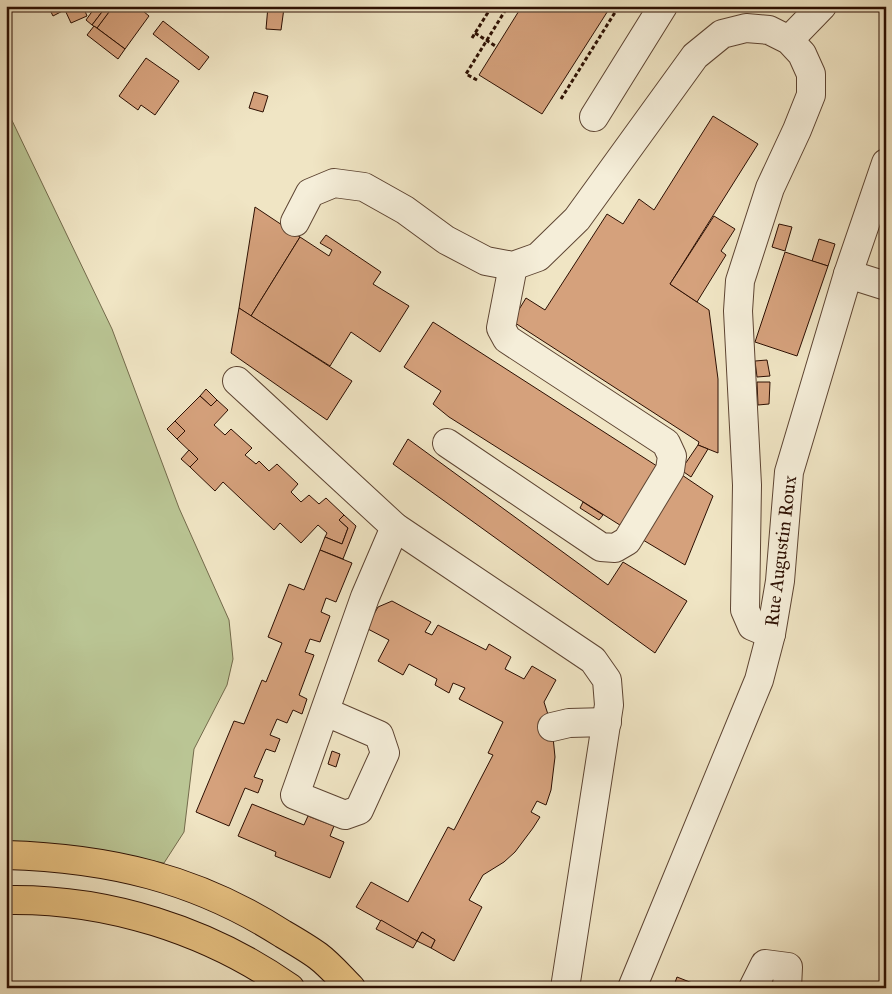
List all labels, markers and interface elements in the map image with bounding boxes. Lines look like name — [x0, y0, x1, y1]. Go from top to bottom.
street label: Rue Augustin Roux — [760, 474, 802, 628]

